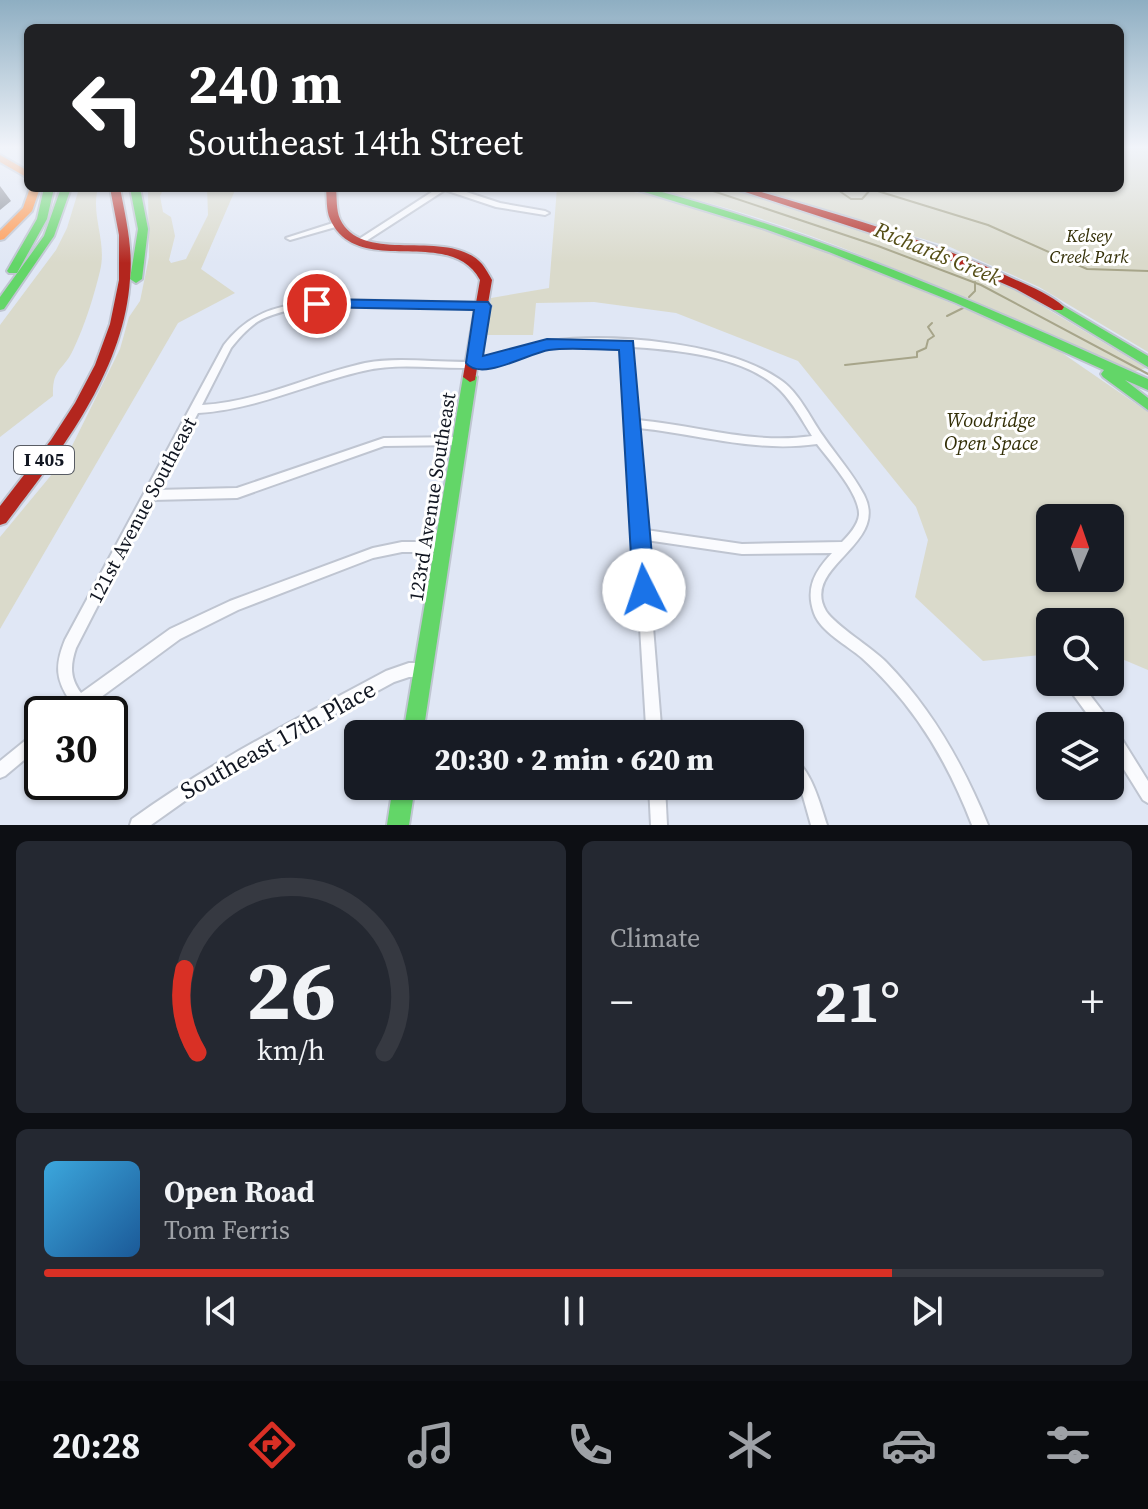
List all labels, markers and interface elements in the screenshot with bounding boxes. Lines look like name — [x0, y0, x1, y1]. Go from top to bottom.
text: 240 m — [188, 45, 342, 122]
icon: left — [56, 56, 160, 160]
text: Southeast 14th Street — [188, 118, 523, 167]
water label: Richards Creek — [869, 214, 1006, 292]
park label: Kelsey Creek Park — [1049, 223, 1129, 269]
pin — [283, 270, 351, 338]
icon: arrive — [295, 282, 339, 326]
street label: 123rd Avenue Southeast — [402, 390, 462, 603]
park label: Woodridge Open Space — [944, 406, 1038, 457]
street label: 121st Avenue Southeast — [81, 412, 203, 608]
road number: I 405 — [14, 446, 74, 474]
north arrow — [1036, 504, 1124, 592]
map controls — [1036, 504, 1124, 800]
position arrow — [602, 548, 686, 632]
button: search — [1036, 608, 1124, 696]
street label: Southeast 17th Place — [174, 672, 381, 807]
speed limit sign: 30 — [24, 696, 128, 800]
button: layers — [1036, 712, 1124, 800]
text: 20:30 · 2 min · 620 m — [434, 739, 714, 780]
text: Climate — [610, 920, 700, 956]
text: 26 — [246, 933, 336, 1047]
text: 21° — [814, 960, 900, 1042]
text: − — [610, 971, 633, 1032]
text: + — [1081, 971, 1104, 1032]
text: km/h — [257, 1030, 325, 1070]
text: Open Road — [164, 1171, 315, 1212]
text: Tom Ferris — [164, 1212, 290, 1248]
icon: previous — [199, 1289, 243, 1333]
icon: pause — [552, 1289, 596, 1333]
icon: next — [905, 1289, 949, 1333]
icon: directions — [244, 1417, 300, 1473]
icon: music — [403, 1417, 459, 1473]
icon: phone — [562, 1417, 618, 1473]
icon: climate — [722, 1417, 778, 1473]
icon: car — [881, 1417, 937, 1473]
icon: filters — [1040, 1417, 1096, 1473]
text: 20:28 — [52, 1421, 141, 1470]

